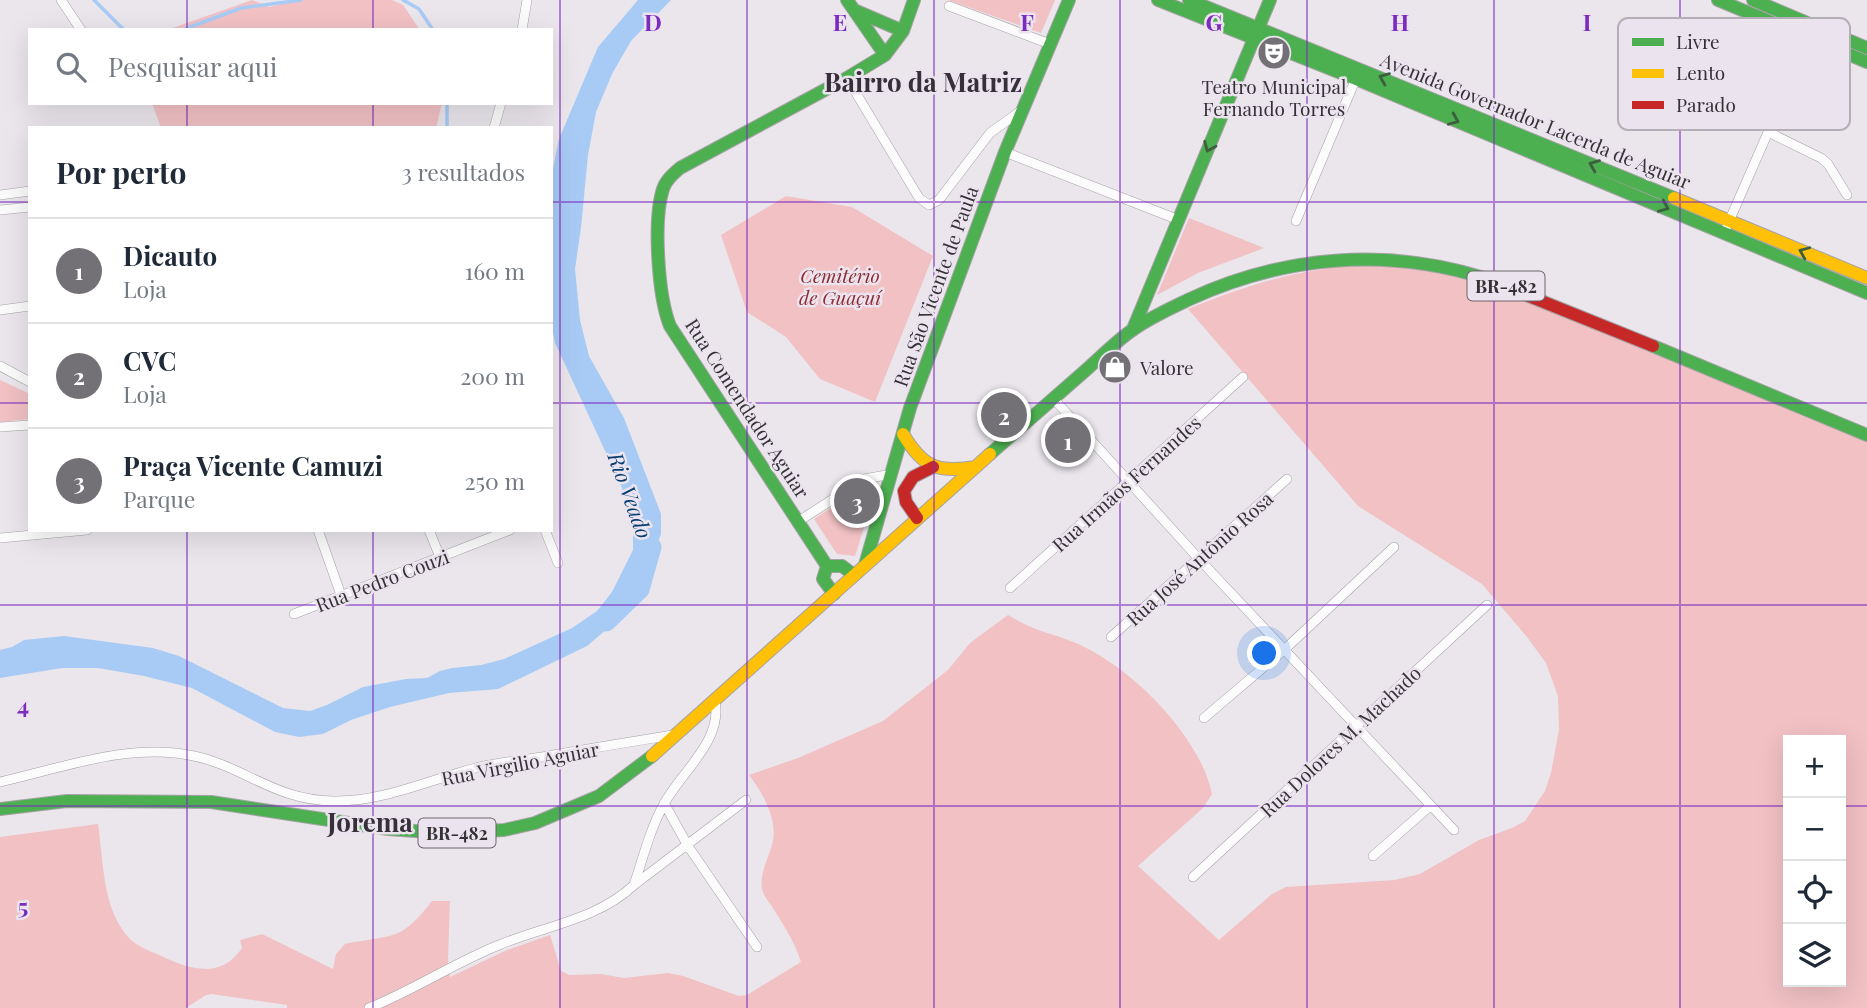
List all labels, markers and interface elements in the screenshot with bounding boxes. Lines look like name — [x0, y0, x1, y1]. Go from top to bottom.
text: D — [644, 6, 662, 37]
text: E — [833, 6, 847, 37]
text: F — [1020, 6, 1034, 37]
text: G — [1206, 6, 1223, 37]
text: H — [1391, 6, 1409, 37]
text: I — [1583, 6, 1591, 37]
legend — [1618, 18, 1850, 130]
search box — [28, 28, 553, 105]
text: Livre — [1676, 28, 1720, 54]
theatre icon: Teatro Municipal Fernando Torres — [1255, 34, 1293, 72]
street label: Avenida Governador Lacerda de Aguiar — [1376, 45, 1695, 195]
icon: search — [52, 48, 90, 86]
text: Pesquisar aqui — [108, 49, 277, 84]
text: Lento — [1676, 59, 1725, 85]
district label: Bairro da Matriz — [824, 64, 1022, 99]
one-way arrow — [1378, 72, 1390, 86]
place label: Teatro Municipal Fernando Torres — [1201, 73, 1347, 121]
text: Parado — [1676, 91, 1736, 117]
one-way arrow — [1447, 111, 1459, 125]
one-way arrow — [1204, 140, 1218, 152]
text: Por perto — [56, 152, 186, 192]
text: 3 resultados — [401, 156, 525, 187]
one-way arrow — [1589, 159, 1601, 173]
street label: Rua São Vicente de Paula — [887, 182, 984, 390]
one-way arrow — [1657, 199, 1669, 213]
text: Dicauto — [123, 238, 217, 273]
one-way arrow — [1799, 246, 1811, 260]
text: 1 — [75, 255, 83, 286]
text: 160 m — [465, 255, 525, 286]
park label: Cemitério de Guaçuí — [799, 262, 883, 310]
road number: BR-482 — [1468, 272, 1544, 300]
text: Loja — [123, 273, 167, 304]
street label: Rua Comendador Aguiar — [680, 313, 816, 503]
text: CVC — [123, 343, 176, 378]
shop icon: Valore — [1096, 348, 1134, 386]
place label: Valore — [1139, 354, 1194, 380]
text: 2 — [73, 360, 85, 391]
text: 200 m — [460, 360, 525, 391]
text: Loja — [123, 378, 167, 409]
pin: 2 — [981, 389, 1027, 441]
street label: Rua Irmãos Fernandes — [1046, 409, 1206, 557]
pin: 1 — [1045, 414, 1091, 466]
water label: Rio Veado — [602, 447, 659, 542]
text: Praça Vicente Camuzi — [123, 448, 383, 483]
text: 3 — [73, 465, 85, 496]
text: 250 m — [464, 465, 525, 496]
pin: 3 — [834, 475, 880, 527]
text: Parque — [123, 483, 195, 514]
street label: Rua José Antônio Rosa — [1120, 485, 1278, 631]
street label: Rua Pedro Couzi — [311, 542, 453, 617]
your location — [1247, 636, 1281, 670]
street label: Rua Dolores M. Machado — [1254, 659, 1426, 823]
text: 4 — [17, 689, 29, 720]
street label: Rua Virgilio Aguiar — [439, 735, 601, 791]
map controls — [1783, 735, 1846, 987]
button: + — [1783, 735, 1846, 798]
button: − — [1783, 798, 1846, 861]
district label: Jorema — [326, 804, 413, 839]
road number: BR-482 — [419, 818, 496, 848]
button: locate — [1783, 861, 1846, 924]
text: 5 — [18, 890, 28, 921]
button: layers — [1783, 924, 1846, 987]

